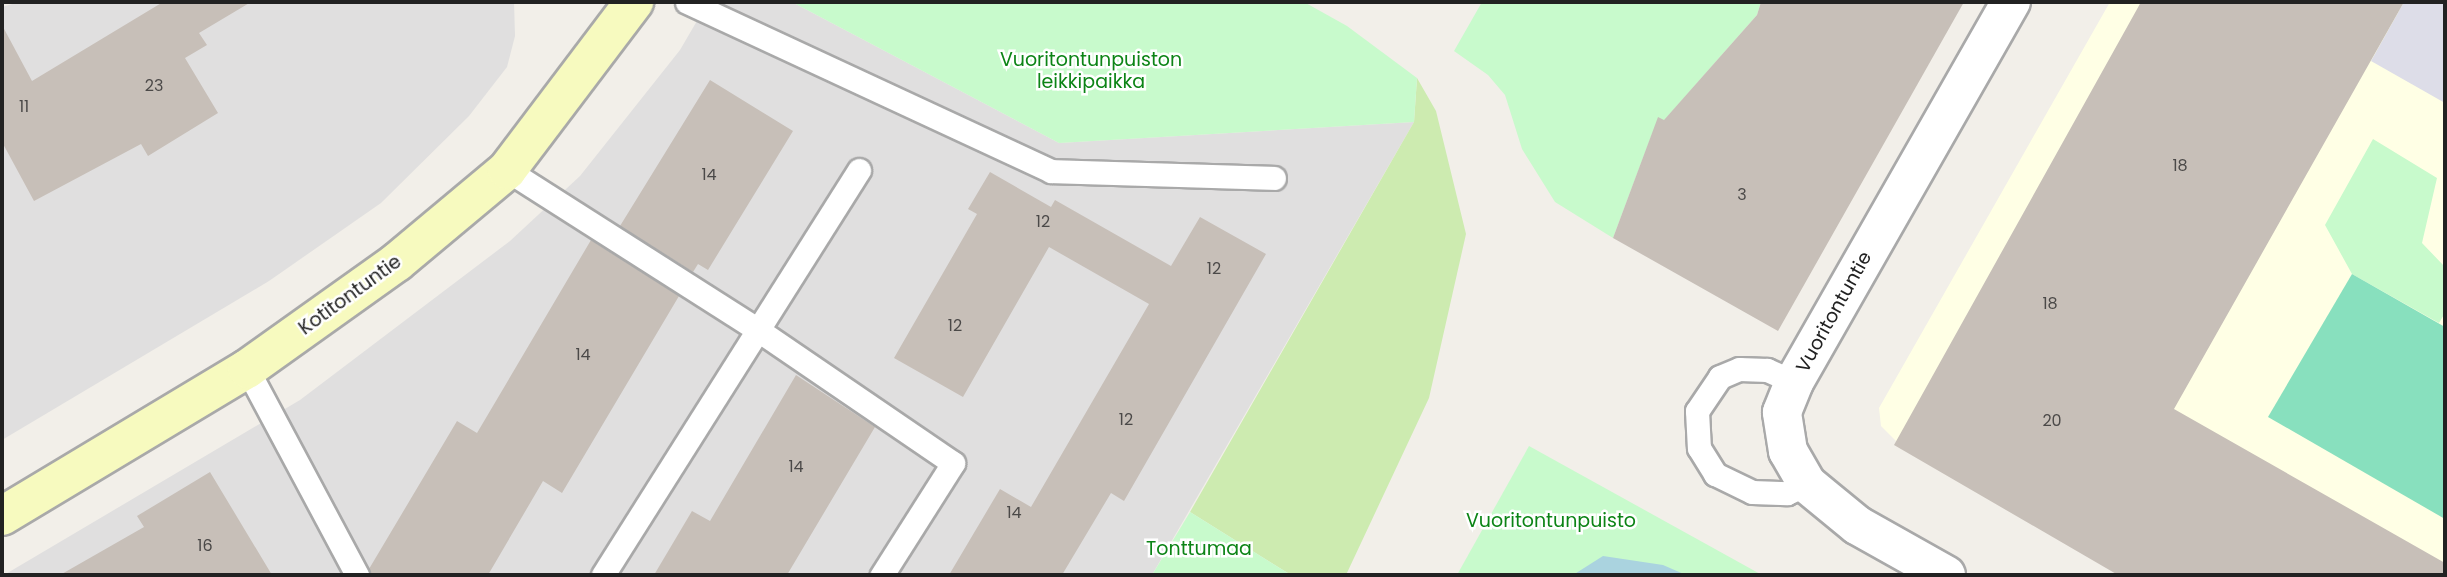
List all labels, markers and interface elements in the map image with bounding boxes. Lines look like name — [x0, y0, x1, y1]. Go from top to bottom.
park label: Vuoritontunpuiston leikkipaikka — [1000, 49, 1182, 93]
house number: 23 — [145, 76, 163, 96]
house number: 11 — [19, 97, 29, 117]
house number: 18 — [2172, 156, 2188, 176]
house number: 14 — [701, 165, 717, 185]
house number: 3 — [1737, 185, 1747, 205]
house number: 12 — [1036, 212, 1050, 232]
street label: Vuoritontuntie — [1791, 248, 1877, 376]
street label: Kotitontuntie — [294, 250, 406, 340]
house number: 12 — [1207, 259, 1221, 279]
house number: 18 — [2042, 294, 2058, 314]
house number: 12 — [948, 316, 962, 336]
house number: 14 — [575, 345, 591, 365]
house number: 12 — [1119, 410, 1133, 430]
house number: 20 — [2042, 411, 2062, 431]
house number: 14 — [788, 457, 804, 477]
house number: 14 — [1006, 503, 1022, 523]
park label: Vuoritontunpuisto — [1466, 510, 1636, 532]
house number: 16 — [197, 536, 213, 556]
park label: Tonttumaa — [1146, 538, 1252, 560]

